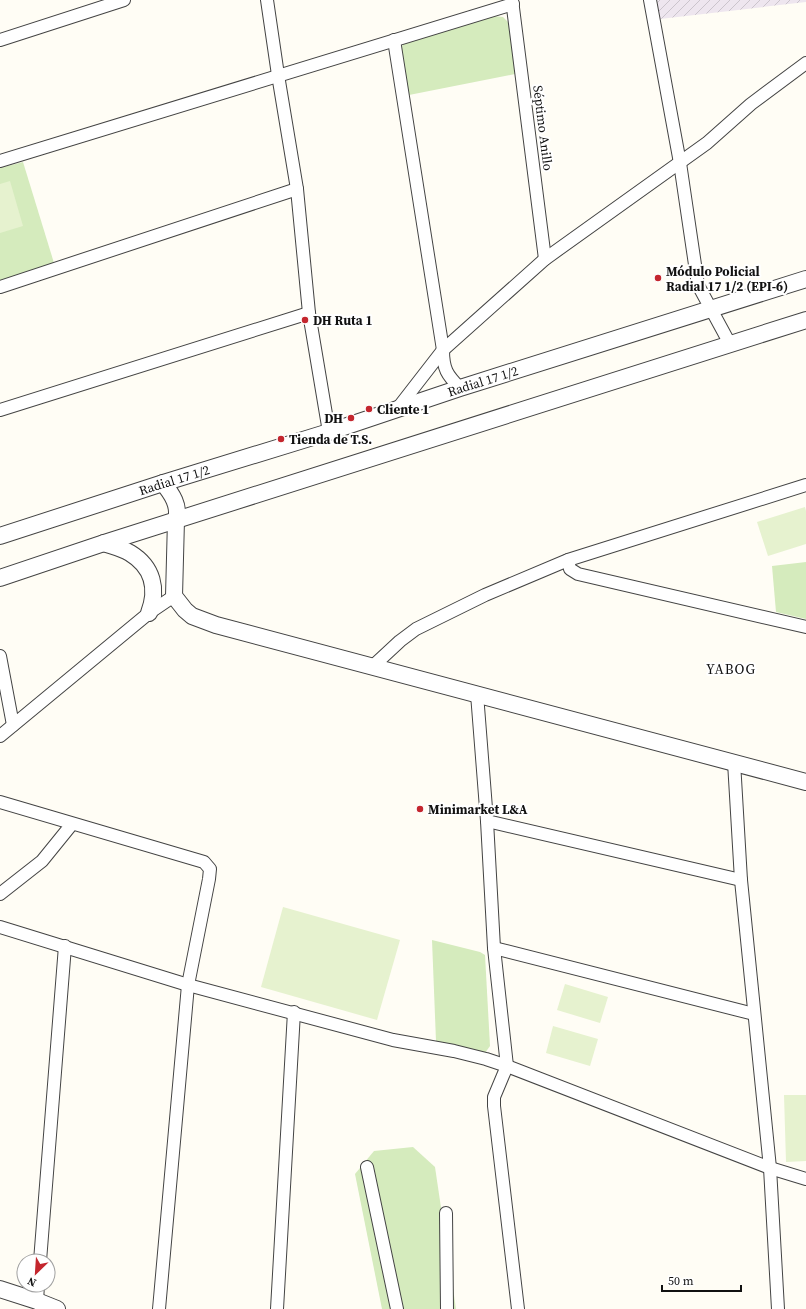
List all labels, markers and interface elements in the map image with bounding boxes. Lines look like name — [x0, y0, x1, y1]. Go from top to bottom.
street label: Séptimo Anillo — [529, 84, 557, 172]
place label: Módulo Policial Radial 17 1/2 (EPI-6) — [666, 263, 788, 295]
marker: Módulo Policial Radial 17 1/2 (EPI-6) — [653, 273, 663, 283]
place label: DH Ruta 1 — [313, 312, 372, 329]
marker: DH Ruta 1 — [300, 315, 310, 325]
street label: Radial 17 1/2 — [445, 362, 520, 400]
place label: Cliente 1 — [377, 401, 429, 418]
marker: Cliente 1 — [364, 404, 374, 414]
place label: DH — [324, 410, 343, 427]
marker: DH — [346, 413, 356, 423]
place label: Tienda de T.S. — [289, 431, 372, 448]
marker: Tienda de T.S. — [276, 434, 286, 444]
street label: Radial 17 1/2 — [137, 461, 212, 499]
district label: YABOG — [706, 659, 756, 679]
place label: Minimarket L&A — [428, 801, 528, 818]
marker: Minimarket L&A — [415, 804, 425, 814]
north arrow — [16, 1253, 56, 1293]
scale bar — [662, 1267, 741, 1293]
text: N — [25, 1273, 39, 1290]
text: 50 m — [668, 1273, 694, 1289]

